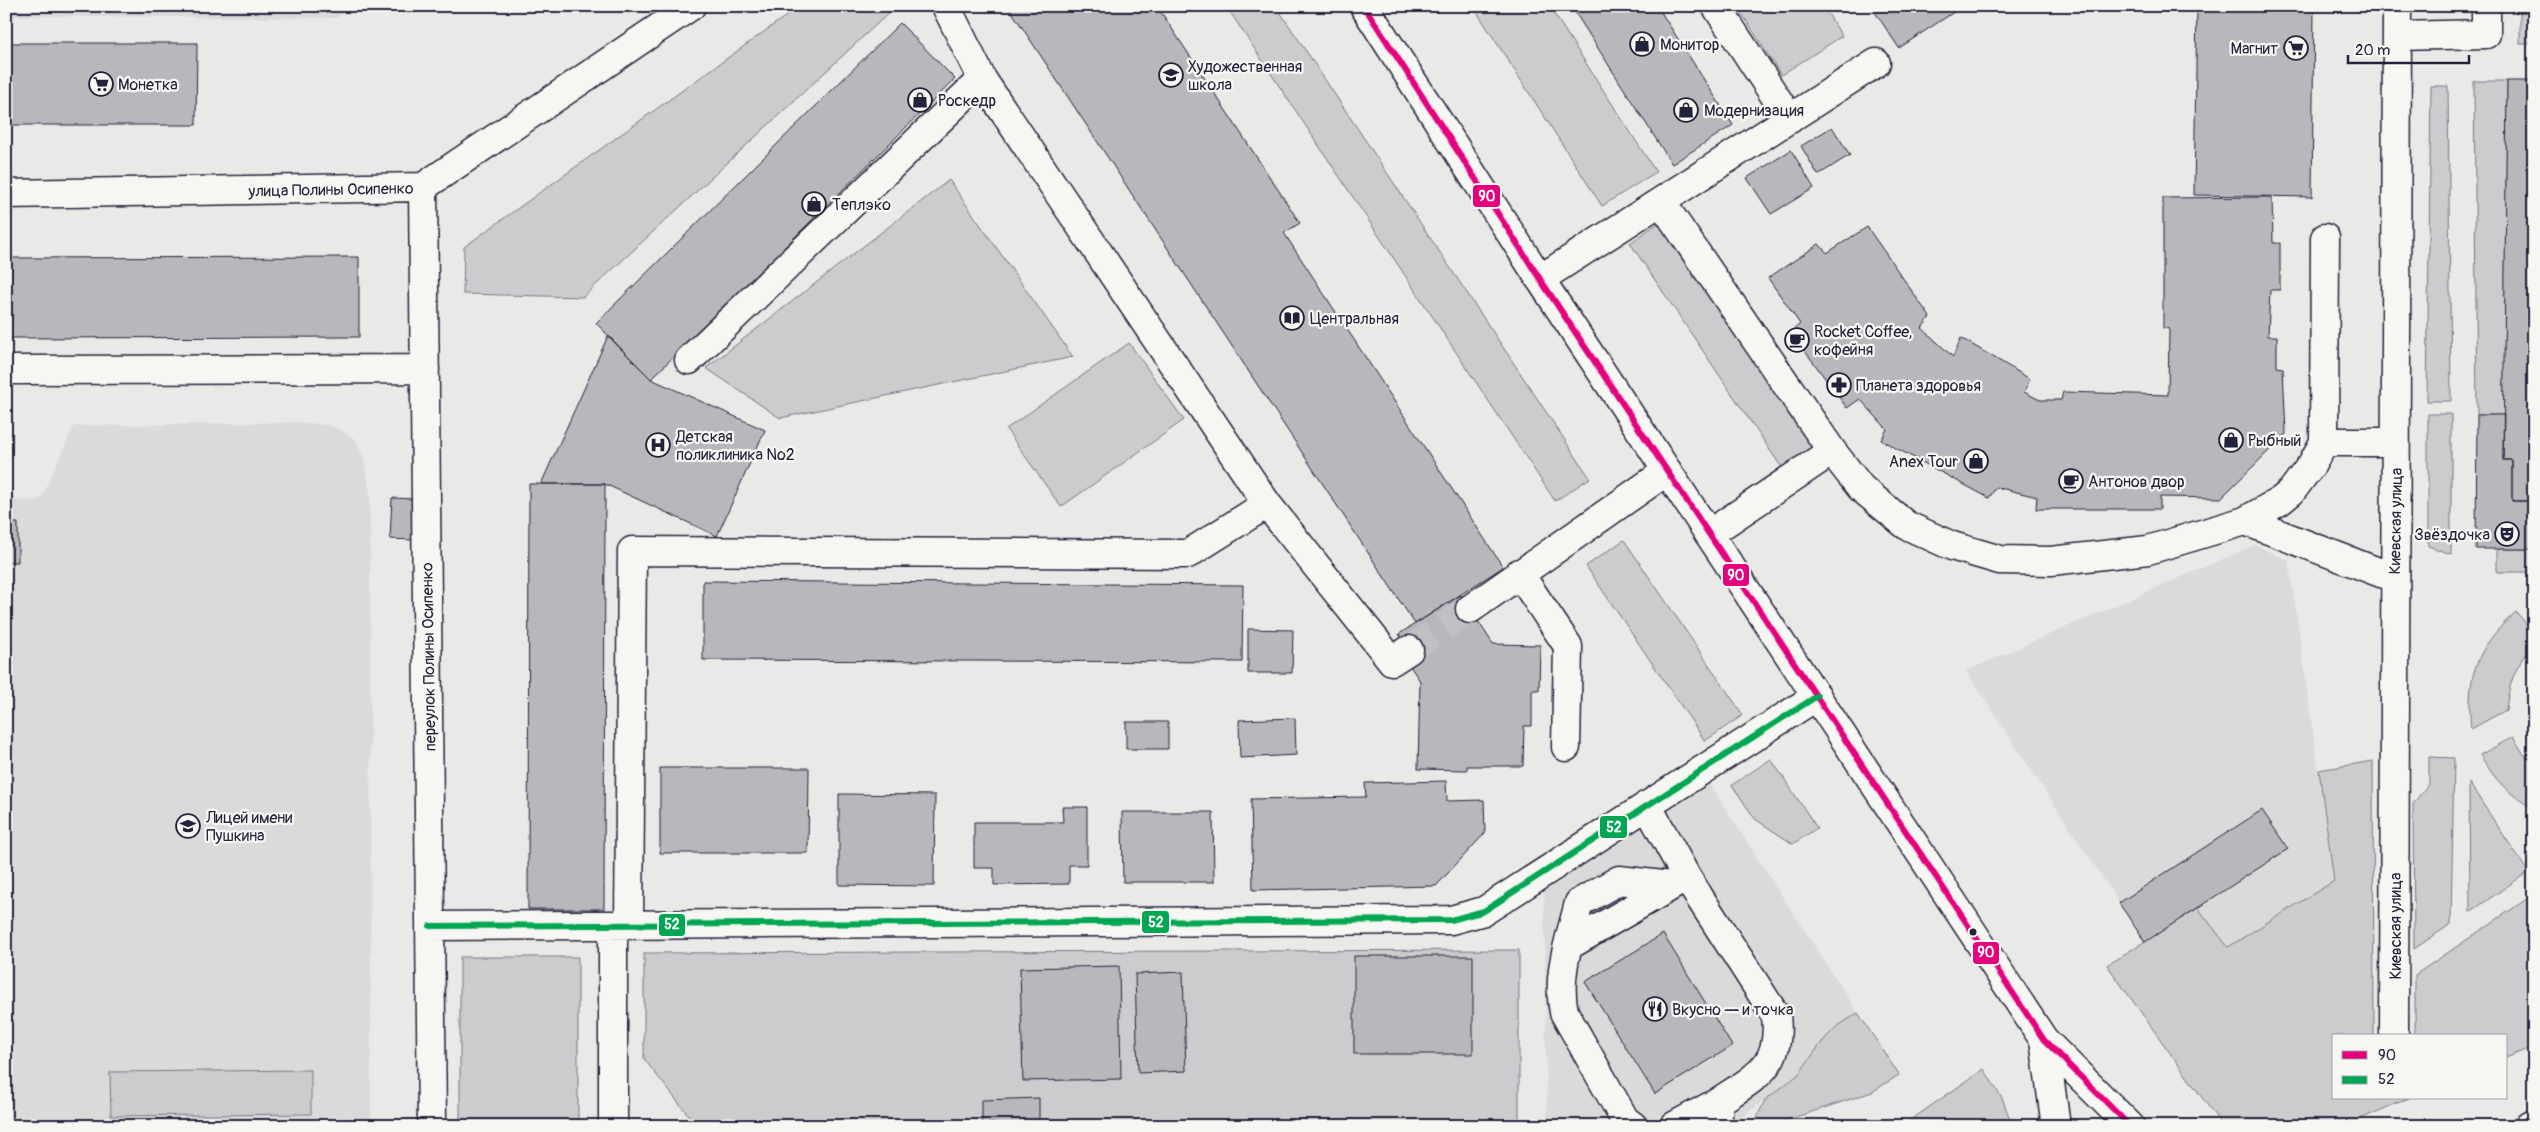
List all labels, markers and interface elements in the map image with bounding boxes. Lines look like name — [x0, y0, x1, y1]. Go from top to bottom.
shop icon: Монитор — [1629, 31, 1655, 57]
scale bar — [2348, 32, 2469, 64]
place label: Монитор — [1660, 35, 1719, 55]
supermarket icon: Магнит — [2283, 35, 2309, 61]
place label: Магнит — [2230, 39, 2278, 59]
text: 20 m — [2355, 41, 2390, 60]
place label: Художественная школа — [1188, 57, 1302, 95]
school or university icon: Художественная школа — [1158, 62, 1184, 88]
supermarket icon: Монетка — [88, 71, 114, 97]
place label: Монетка — [118, 75, 178, 95]
shop icon: Роскедр — [907, 87, 933, 113]
place label: Роскедр — [938, 91, 996, 111]
shop icon: Модернизация — [1673, 97, 1699, 123]
place label: Модернизация — [1704, 101, 1804, 121]
street label: улица Полины Осипенко — [247, 179, 414, 201]
line badge: 90 — [1472, 184, 1501, 208]
text: 90 — [1479, 188, 1496, 205]
shop icon: Теплэко — [801, 191, 827, 217]
place label: Теплэко — [832, 195, 891, 215]
library icon: Центральная — [1279, 305, 1305, 331]
place label: Центральная — [1310, 309, 1399, 329]
place label: Rocket Coffee, кофейня — [1814, 322, 1912, 360]
cafe icon: Rocket Coffee, кофейня — [1784, 327, 1810, 353]
pharmacy icon: Планета здоровья — [1826, 372, 1852, 398]
place label: Планета здоровья — [1856, 376, 1981, 396]
place label: Детская поликлиника №2 — [675, 427, 795, 465]
shop icon: Рыбный — [2218, 427, 2244, 453]
place label: Рыбный — [2248, 431, 2301, 451]
hospital icon: Детская поликлиника №2 — [645, 432, 671, 458]
shop icon: Anex Tour — [1963, 448, 1989, 474]
place label: Anex Tour — [1889, 452, 1958, 472]
street label: Киевская улица — [2385, 467, 2407, 575]
cafe icon: Антонов двор — [2058, 468, 2084, 494]
place label: Антонов двор — [2088, 472, 2185, 492]
theatre icon: Звёздочка — [2494, 521, 2520, 547]
place label: Звёздочка — [2414, 525, 2490, 545]
street label: переулок Полины Осипенко — [417, 562, 441, 752]
line badge: 90 — [1722, 563, 1750, 587]
text: 90 — [1728, 567, 1745, 584]
place label: Лицей имени Пушкина — [205, 808, 292, 846]
school or university icon: Лицей имени Пушкина — [175, 813, 201, 839]
line badge: 52 — [1599, 815, 1628, 839]
text: 52 — [1606, 819, 1622, 836]
street label: Киевская улица — [2386, 873, 2406, 979]
line badge: 52 — [1141, 910, 1170, 934]
line badge: 52 — [658, 913, 686, 937]
text: 52 — [1148, 914, 1164, 931]
text: 52 — [664, 916, 680, 933]
unlabelled marker — [1968, 927, 1978, 937]
line badge: 90 — [1972, 941, 2000, 965]
text: 90 — [1978, 944, 1995, 961]
restaurant icon: Вкусно — и точка — [1642, 996, 1668, 1022]
place label: Вкусно — и точка — [1672, 1000, 1794, 1020]
legend — [2332, 1034, 2508, 1100]
text: 90 — [2378, 1046, 2396, 1065]
text: 52 — [2378, 1070, 2395, 1089]

